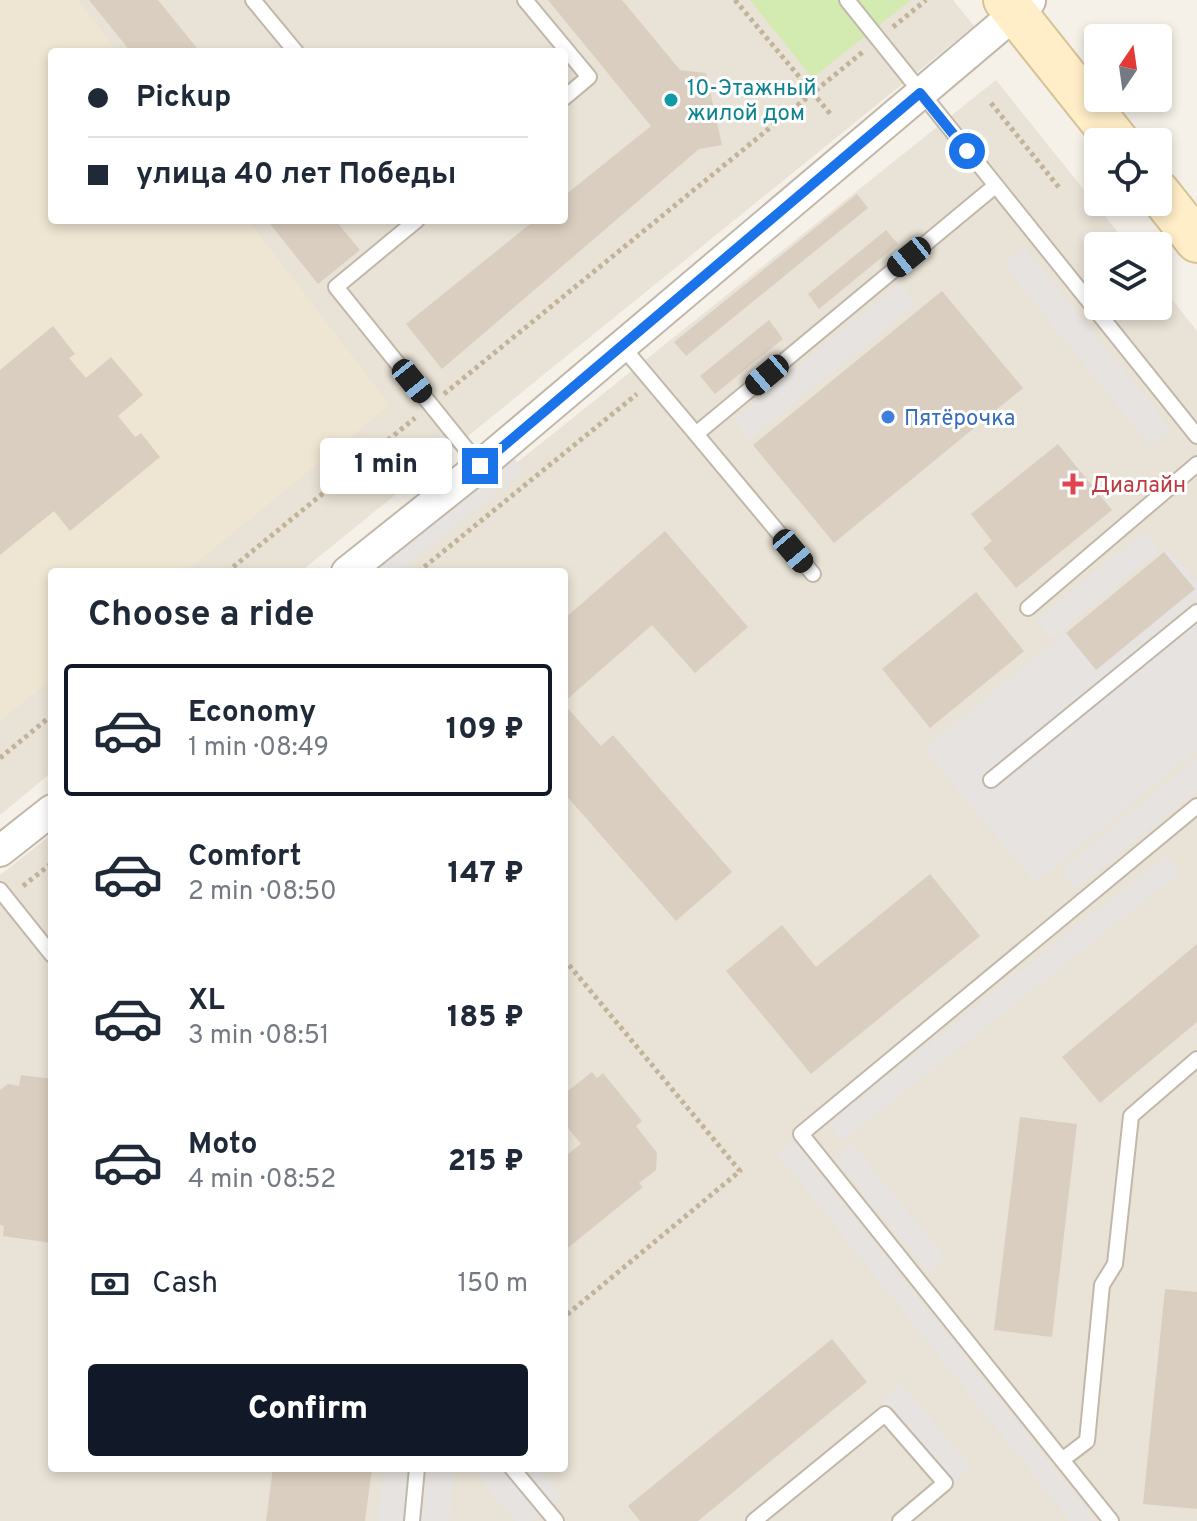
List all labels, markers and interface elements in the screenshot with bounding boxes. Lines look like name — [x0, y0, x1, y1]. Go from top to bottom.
north arrow — [1084, 24, 1172, 112]
map controls — [1084, 24, 1172, 320]
place label: 10-Этажный жилой дом — [687, 76, 816, 128]
text: Pickup — [136, 80, 231, 117]
marker: 10-Этажный жилой дом — [662, 91, 680, 109]
button: locate — [1084, 128, 1172, 216]
route start — [949, 133, 985, 169]
text: улица 40 лет Победы — [136, 157, 456, 194]
button: layers — [1084, 232, 1172, 320]
car — [883, 233, 935, 281]
car — [741, 350, 793, 400]
car — [388, 355, 436, 407]
place label: Пятёрочка — [904, 406, 1015, 433]
marker: Пятёрочка — [879, 408, 897, 426]
callout: 1 min — [320, 438, 452, 494]
route end — [462, 448, 498, 484]
text: 1 min — [354, 449, 418, 482]
marker: Диалайн — [1062, 473, 1084, 495]
place label: Диалайн — [1091, 473, 1186, 500]
car — [768, 525, 818, 577]
text: Choose a ride — [88, 593, 314, 639]
icon: car — [92, 694, 164, 766]
text: Economy — [188, 695, 316, 732]
text: 109 ₽ — [446, 712, 524, 749]
text: 1 min · 08:49 — [188, 732, 329, 765]
icon: car — [92, 838, 164, 910]
text: Comfort — [188, 839, 301, 876]
text: 147 ₽ — [448, 856, 524, 893]
text: 2 min · 08:50 — [188, 876, 337, 909]
icon: car — [92, 982, 164, 1054]
text: XL — [188, 983, 225, 1020]
text: 185 ₽ — [447, 1000, 524, 1037]
text: 3 min · 08:51 — [188, 1020, 330, 1053]
icon: car — [92, 1126, 164, 1198]
text: Moto — [188, 1127, 258, 1164]
text: 215 ₽ — [448, 1144, 524, 1181]
text: 4 min · 08:52 — [188, 1164, 336, 1197]
icon: cash — [88, 1262, 132, 1306]
text: Cash — [152, 1266, 218, 1303]
text: 150 m — [457, 1268, 528, 1301]
button: Confirm — [88, 1364, 528, 1456]

